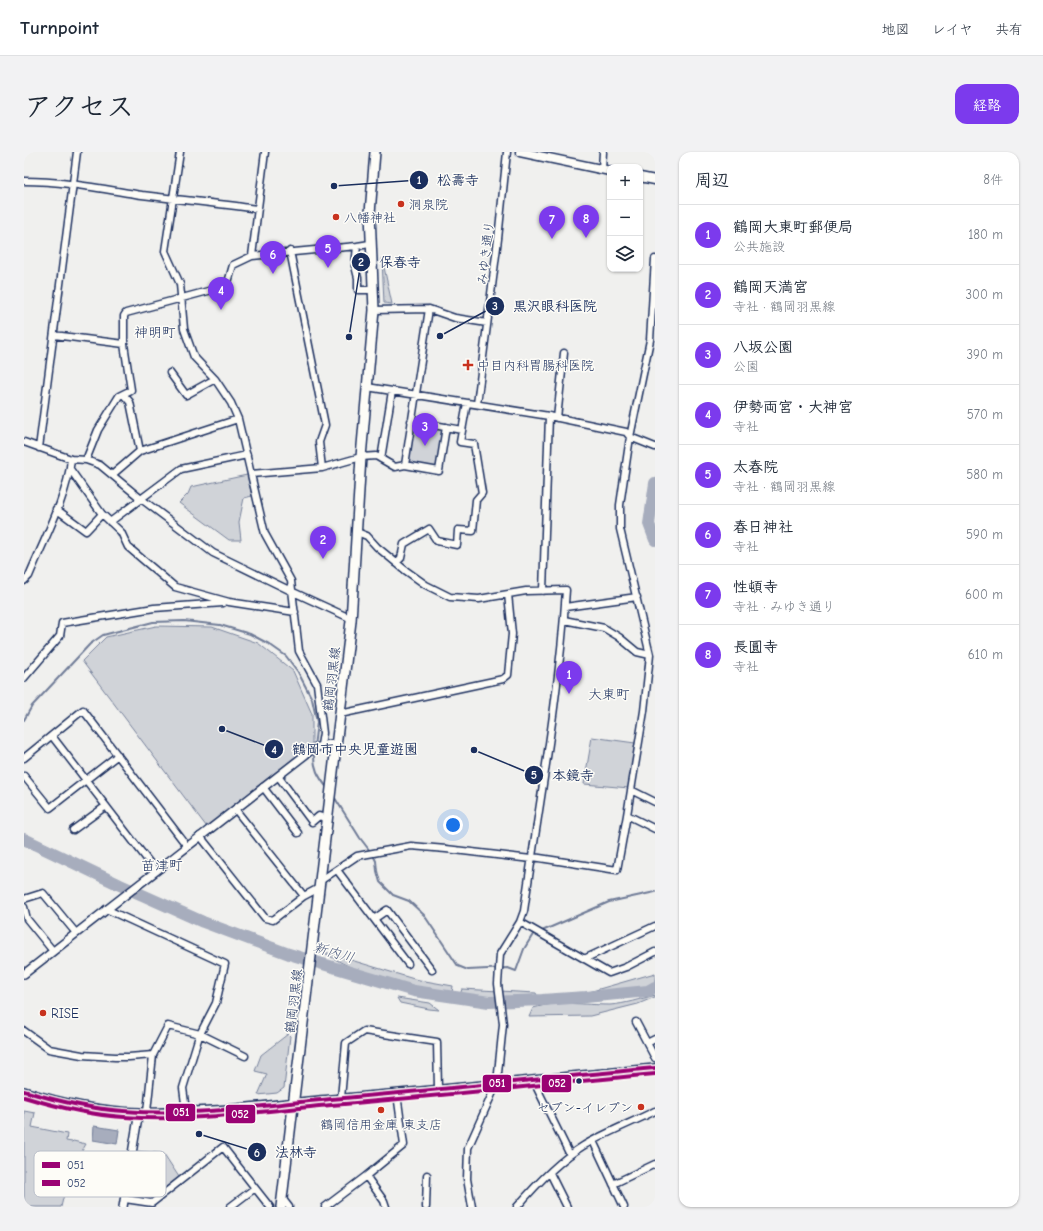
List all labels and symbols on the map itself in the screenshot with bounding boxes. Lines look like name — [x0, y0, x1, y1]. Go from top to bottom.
callout: 松壽寺 — [409, 167, 487, 193]
text: 松壽寺 — [437, 172, 479, 189]
text: 1 — [417, 173, 422, 187]
place label: 洞泉院 — [409, 197, 448, 212]
marker: 洞泉院 — [396, 199, 406, 209]
pin: 8 — [573, 205, 599, 238]
pin: 7 — [539, 206, 565, 239]
place label: 八幡神社 — [344, 210, 396, 225]
marker: 八幡神社 — [331, 212, 341, 222]
street label: みゆき通り — [474, 220, 497, 286]
pin: 5 — [315, 235, 341, 268]
pin: 6 — [260, 241, 286, 274]
callout: 保春寺 — [351, 249, 429, 275]
text: 保春寺 — [379, 254, 421, 271]
text: 2 — [358, 255, 364, 269]
pin: 4 — [208, 277, 234, 310]
callout: 黒沢眼科医院 — [485, 293, 605, 319]
text: 黒沢眼科医院 — [513, 298, 597, 315]
text: 3 — [492, 299, 498, 313]
district label: 神明町 — [134, 324, 176, 341]
place label: 中目内科胃腸科医院 — [477, 358, 594, 373]
marker: 中目内科胃腸科医院 — [462, 359, 474, 371]
pin: 3 — [412, 413, 438, 446]
pin: 2 — [310, 526, 336, 559]
street label: 鶴岡羽黒線 — [320, 645, 343, 712]
pin: 1 — [556, 661, 582, 694]
district label: 大東町 — [588, 686, 630, 703]
callout: 鶴岡市中央児童遊園 — [264, 736, 426, 762]
text: 鶴岡市中央児童遊園 — [292, 741, 418, 758]
text: 4 — [271, 743, 277, 757]
callout: 本鏡寺 — [524, 762, 602, 788]
text: 本鏡寺 — [552, 767, 594, 784]
text: 5 — [531, 768, 537, 782]
your location — [443, 815, 463, 835]
district label: 苗津町 — [141, 857, 183, 874]
water label: 新内川 — [311, 939, 356, 966]
street label: 鶴岡羽黒線 — [282, 967, 305, 1034]
place label: RISE — [51, 1006, 79, 1021]
marker: RISE — [38, 1008, 48, 1018]
line badge: 051 — [482, 1074, 512, 1093]
line badge: 052 — [541, 1074, 572, 1093]
unlabelled marker — [574, 1076, 584, 1086]
text: 051 — [489, 1077, 505, 1090]
text: 052 — [548, 1077, 566, 1090]
place label: セブン-イレブン — [537, 1100, 633, 1115]
marker: セブン-イレブン — [636, 1102, 646, 1112]
line badge: 051 — [165, 1103, 196, 1122]
line badge: 052 — [225, 1104, 256, 1124]
marker: 鶴岡信用金庫 東支店 — [376, 1105, 386, 1115]
text: 051 — [173, 1106, 189, 1119]
text: 052 — [231, 1108, 249, 1121]
place label: 鶴岡信用金庫 東支店 — [320, 1117, 442, 1132]
callout: 法林寺 — [247, 1139, 325, 1165]
text: 法林寺 — [275, 1144, 317, 1161]
text: 6 — [254, 1146, 260, 1160]
legend — [34, 1151, 166, 1197]
text: 051 — [67, 1159, 84, 1172]
text: 052 — [67, 1177, 86, 1190]

